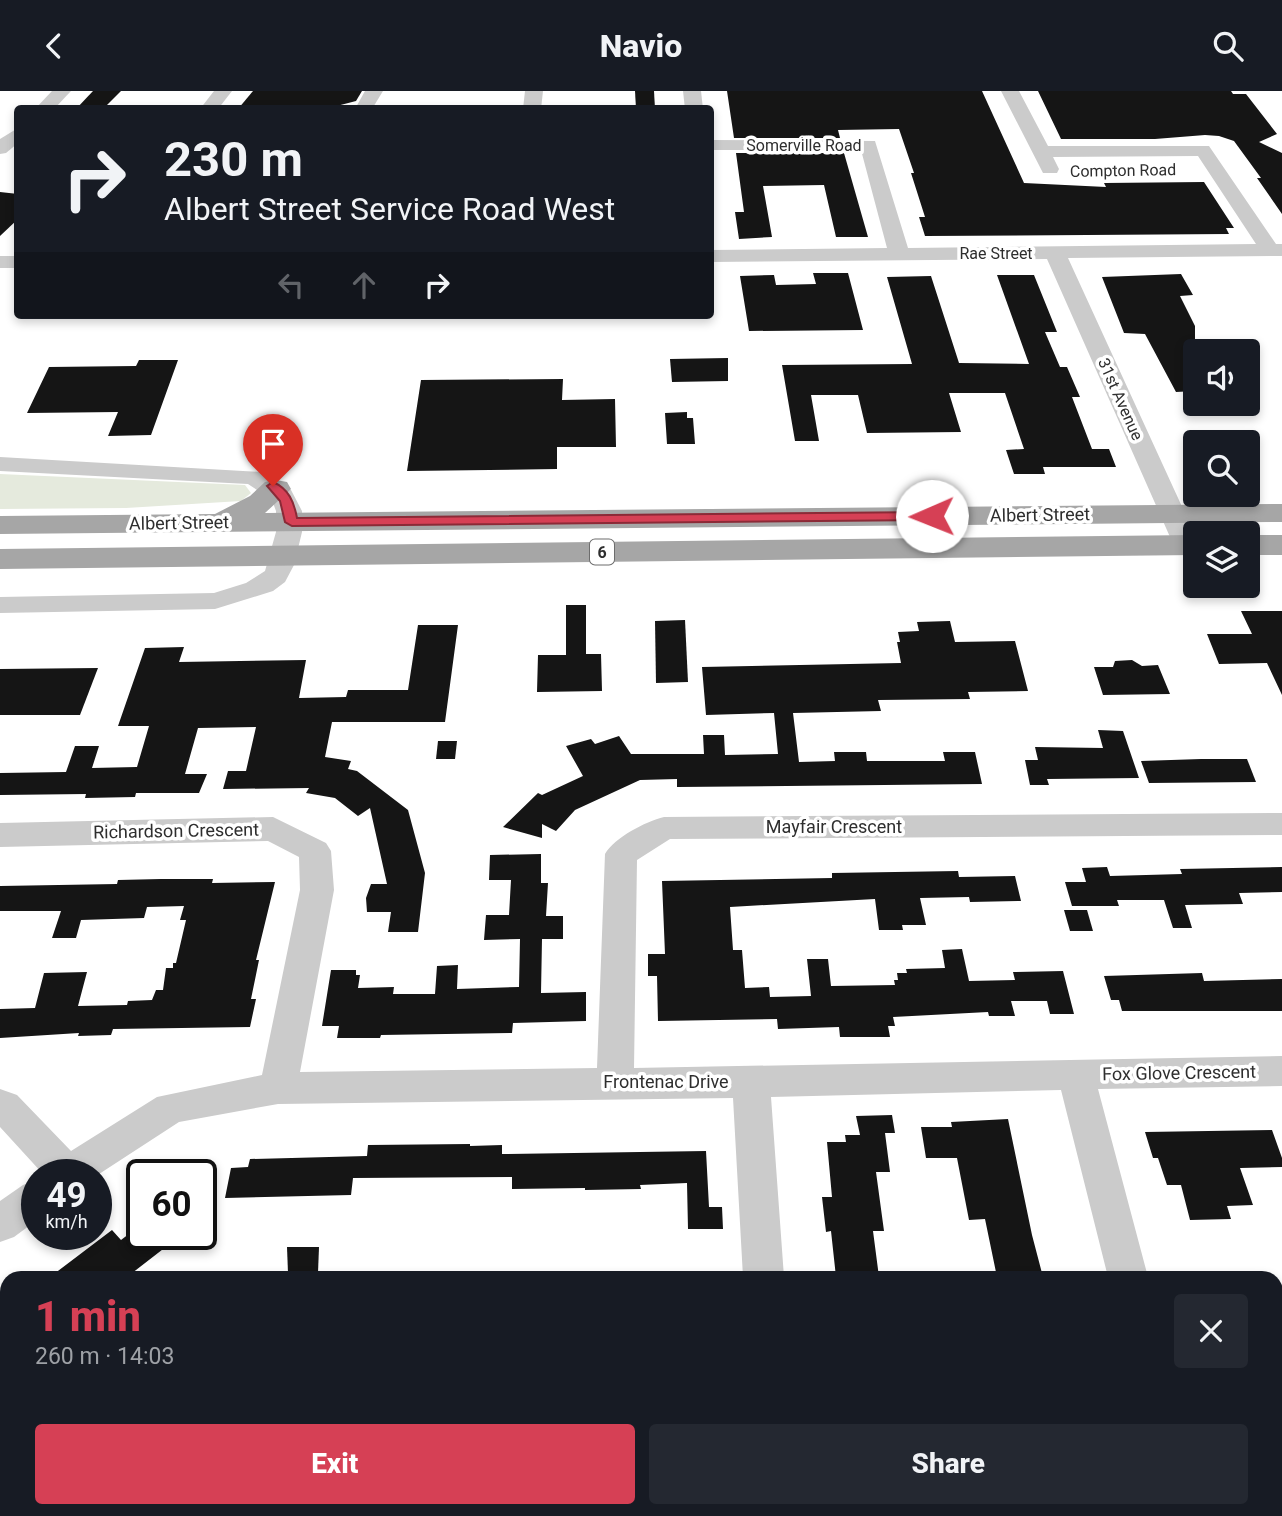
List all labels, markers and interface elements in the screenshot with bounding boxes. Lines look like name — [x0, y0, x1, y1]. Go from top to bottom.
icon: back — [35, 27, 73, 65]
text: Navio — [600, 27, 682, 65]
icon: search — [1209, 27, 1247, 65]
text: 230 m — [164, 131, 303, 188]
icon: right — [49, 133, 140, 224]
street label: Somerville Road — [746, 136, 862, 155]
street label: Compton Road — [1070, 160, 1176, 181]
text: Albert Street Service Road West — [164, 190, 615, 228]
street label: Rae Street — [959, 244, 1033, 263]
icon: left — [272, 266, 310, 304]
icon: ahead — [345, 266, 383, 304]
icon: right — [418, 266, 456, 304]
map controls — [1183, 339, 1260, 598]
button: sound — [1183, 339, 1260, 416]
street label: 31st Avenue — [1094, 355, 1147, 443]
pin — [243, 414, 303, 486]
icon: arrive — [254, 425, 292, 463]
button: search — [1183, 430, 1260, 507]
position arrow — [895, 479, 969, 553]
street label: Albert Street — [990, 503, 1090, 526]
street label: Albert Street — [129, 511, 229, 534]
button: layers — [1183, 521, 1260, 598]
road number: 6 — [590, 539, 614, 565]
street label: Mayfair Crescent — [766, 816, 902, 837]
street label: Richardson Crescent — [93, 819, 259, 842]
street label: Fox Glove Crescent — [1102, 1061, 1256, 1084]
street label: Frontenac Drive — [603, 1071, 729, 1092]
speed limit sign: 60 — [126, 1159, 217, 1250]
text: 49 — [46, 1175, 87, 1216]
text: km/h — [45, 1211, 88, 1232]
text: 1 min — [35, 1292, 141, 1341]
button: close — [1174, 1294, 1248, 1368]
text: 260 m · 14:03 — [35, 1343, 174, 1370]
button: Exit — [35, 1424, 635, 1504]
button: Share — [649, 1424, 1248, 1504]

